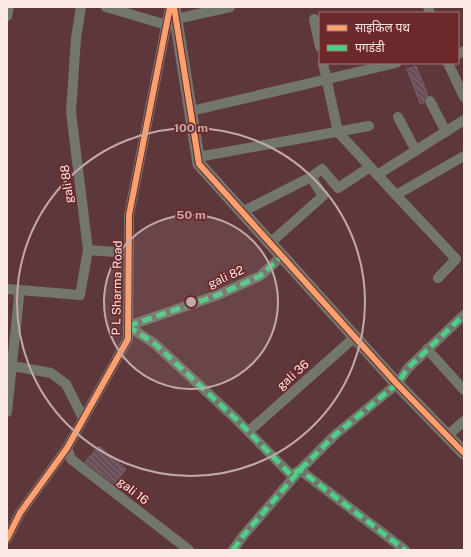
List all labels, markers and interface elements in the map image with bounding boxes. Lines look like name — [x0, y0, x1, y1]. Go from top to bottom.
legend — [319, 12, 459, 64]
text: साइकिल पथ — [355, 20, 410, 35]
text: पगडंडी — [355, 40, 385, 55]
text: 100 m — [174, 121, 208, 135]
street label: gali 88 — [58, 164, 76, 204]
text: 50 m — [176, 208, 206, 222]
street label: P L Sharma Road — [109, 240, 125, 336]
street label: gali 82 — [206, 263, 246, 291]
centre of rings — [184, 295, 198, 309]
street label: gali 36 — [274, 357, 312, 393]
street label: gali 16 — [115, 474, 151, 508]

